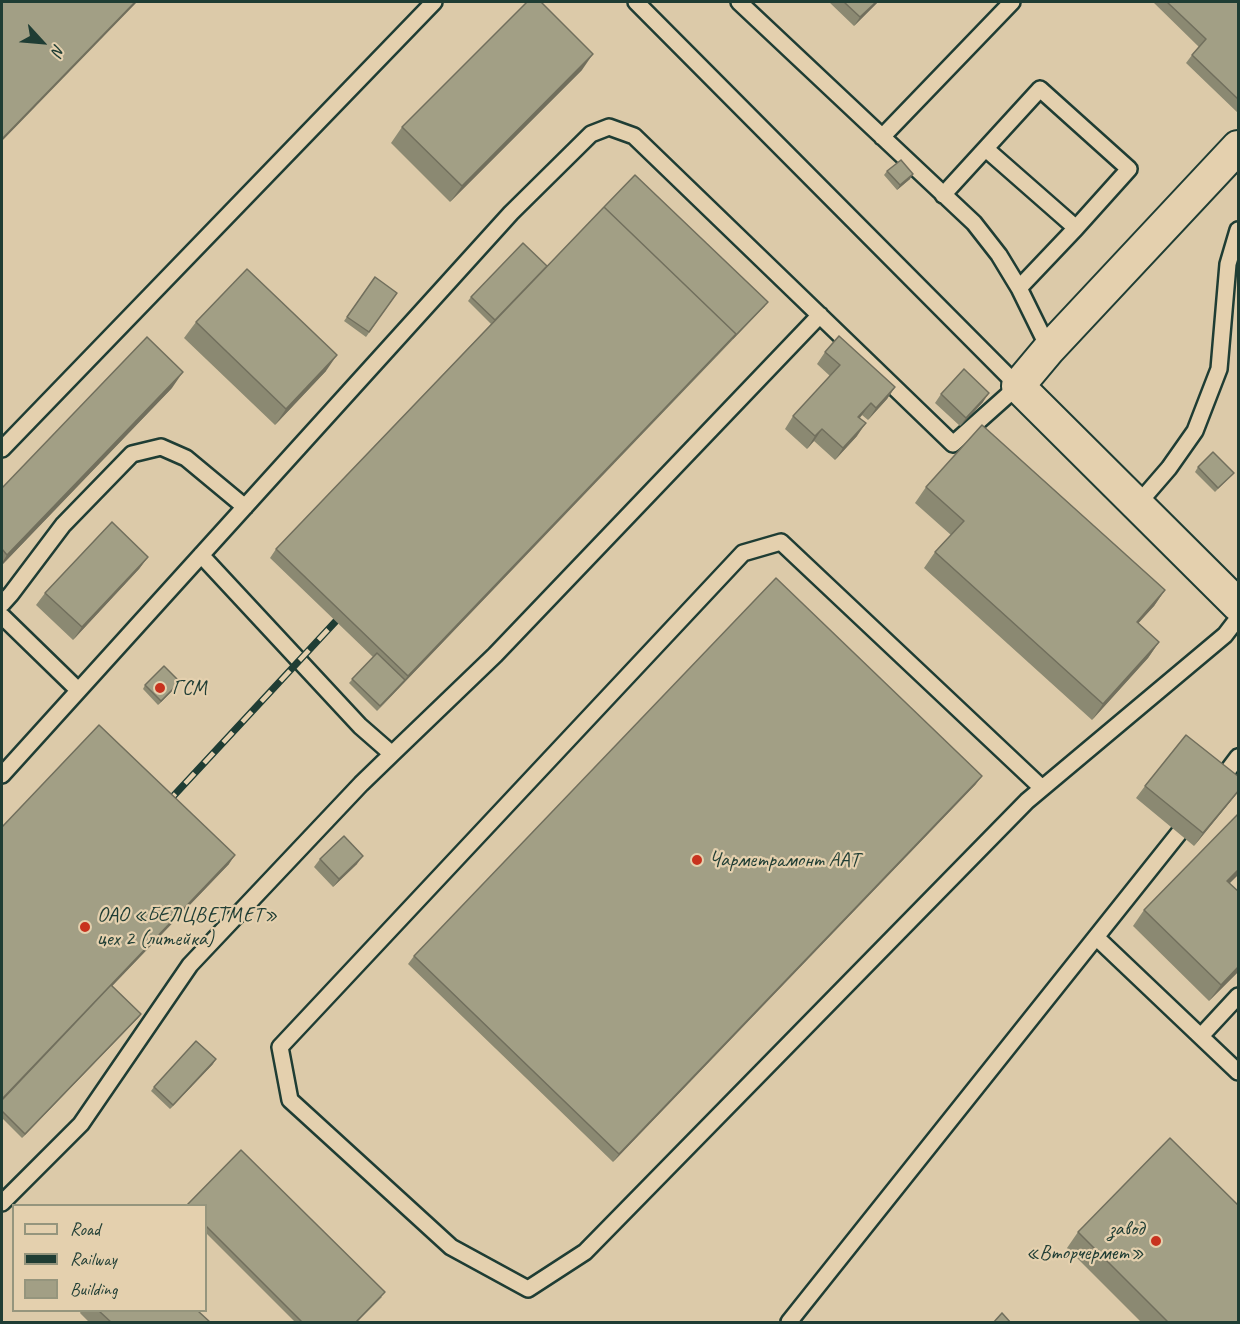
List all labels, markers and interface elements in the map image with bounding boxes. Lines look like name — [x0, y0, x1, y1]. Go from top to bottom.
north arrow — [12, 12, 72, 72]
text: N — [47, 41, 69, 59]
place label: ГСМ — [172, 675, 207, 701]
marker: ГСМ — [153, 681, 167, 695]
place label: Чарметрамонт ААТ — [709, 847, 859, 873]
marker: Чарметрамонт ААТ — [690, 853, 704, 867]
place label: ОАО «БЕЛЦВЕТМЕТ» цех 2 (литейка) — [97, 902, 278, 952]
marker: ОАО «БЕЛЦВЕТМЕТ» цех 2 (литейка) — [78, 920, 92, 934]
legend — [12, 1204, 207, 1312]
place label: завод «Вторчермет» — [1026, 1216, 1144, 1266]
text: Road — [70, 1218, 100, 1240]
marker: завод «Вторчермет» — [1149, 1234, 1163, 1248]
text: Railway — [70, 1248, 117, 1270]
text: Building — [70, 1278, 117, 1300]

